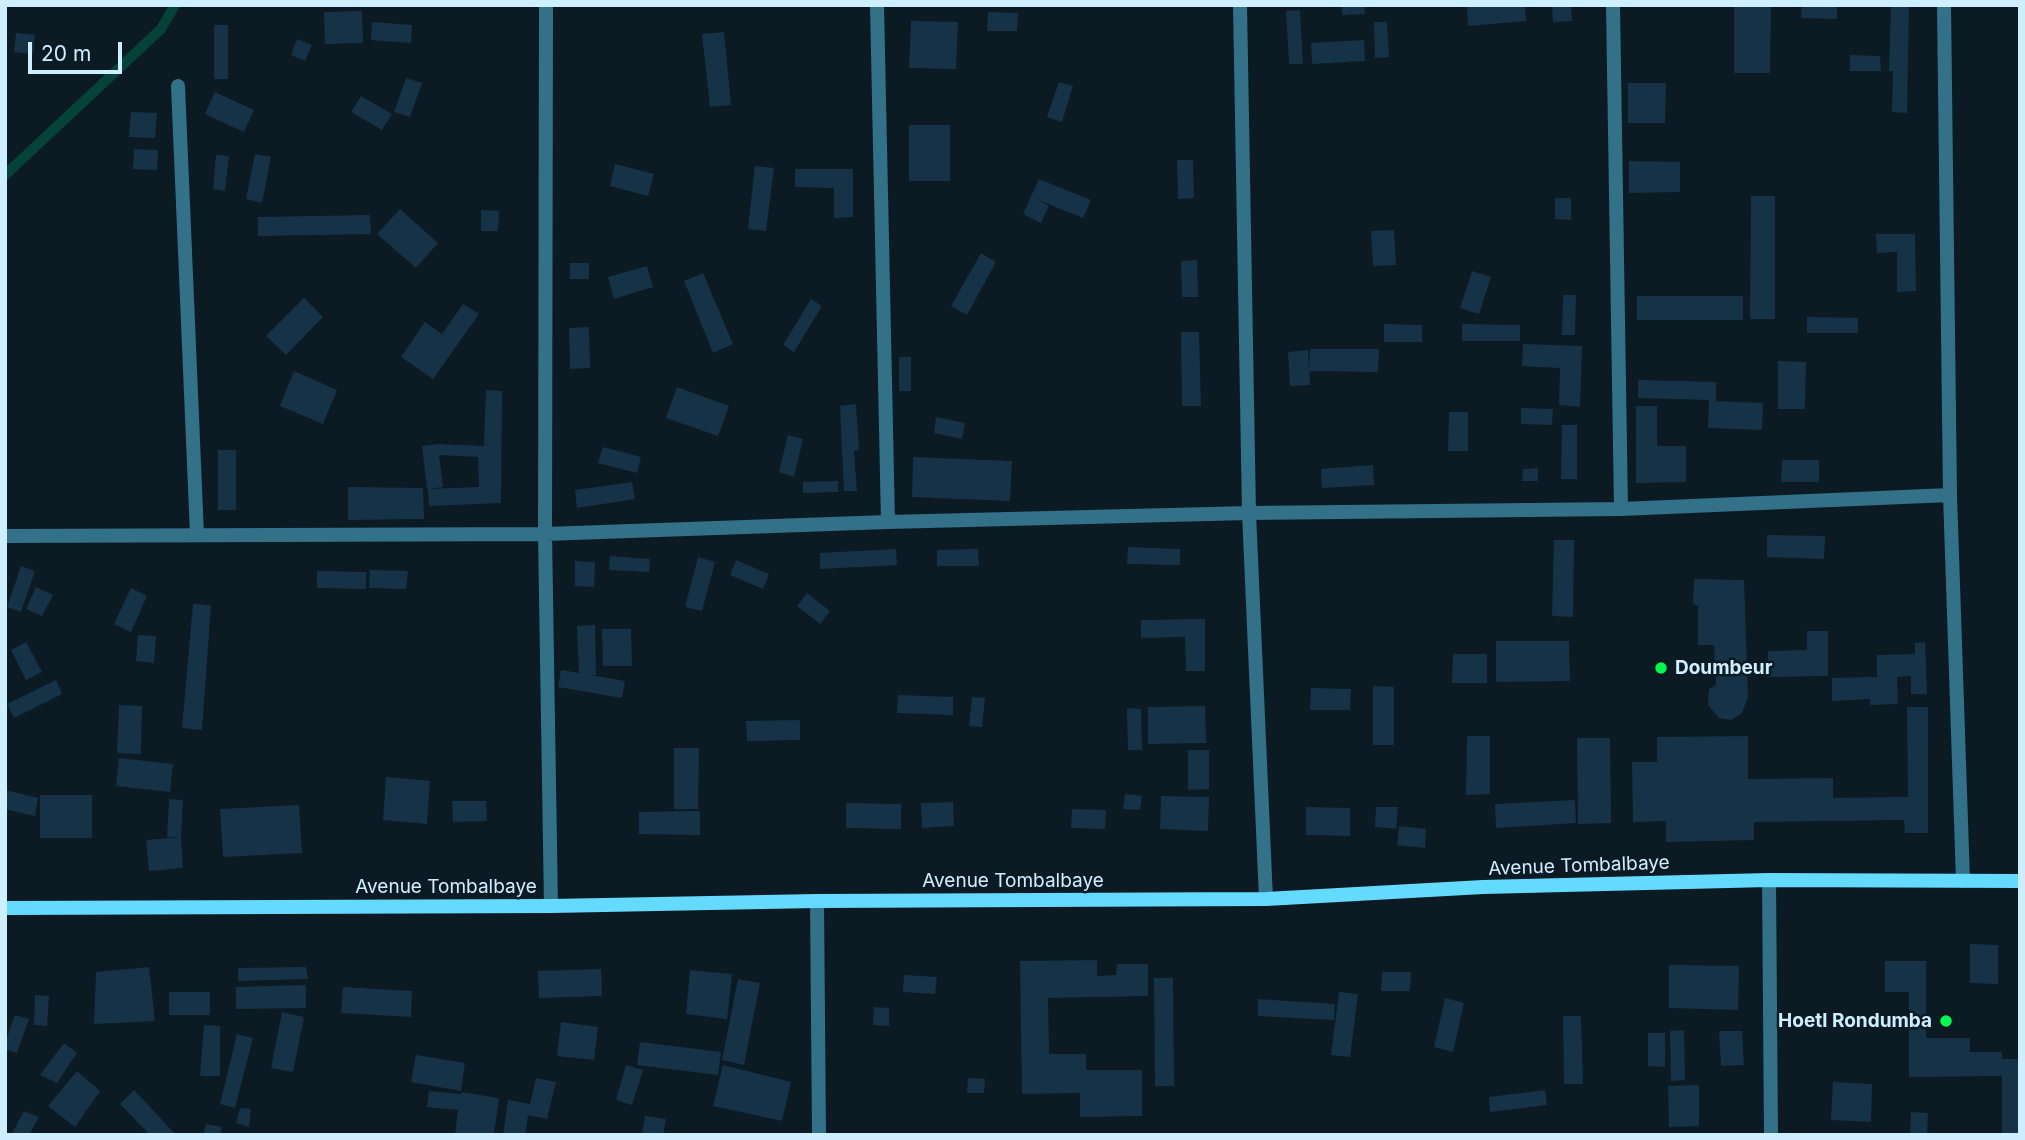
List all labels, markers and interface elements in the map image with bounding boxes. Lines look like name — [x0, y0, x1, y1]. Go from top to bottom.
scale bar — [32, 28, 126, 72]
text: 20 m — [41, 41, 91, 66]
place label: Doumbeur — [1675, 657, 1772, 679]
marker: Doumbeur — [1653, 660, 1669, 676]
street label: Avenue Tombalbaye — [1488, 851, 1670, 881]
street label: Avenue Tombalbaye — [922, 870, 1104, 892]
street label: Avenue Tombalbaye — [355, 876, 537, 898]
place label: Hoetl Rondumba — [1778, 1010, 1932, 1032]
marker: Hoetl Rondumba — [1938, 1013, 1954, 1029]

